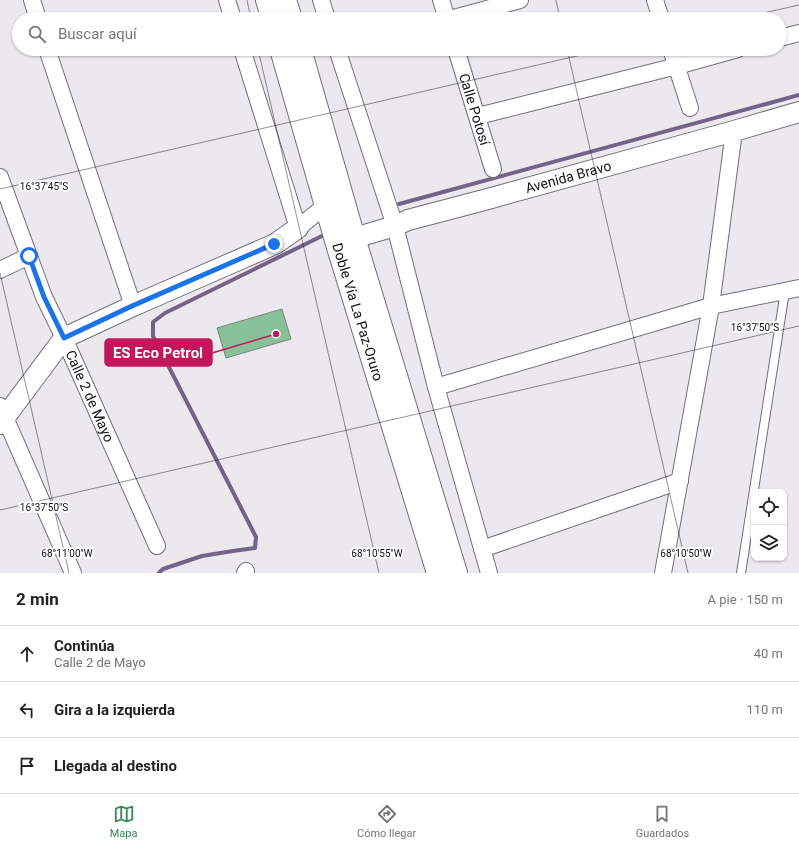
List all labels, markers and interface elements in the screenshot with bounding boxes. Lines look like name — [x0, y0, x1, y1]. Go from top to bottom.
search box — [12, 12, 787, 56]
icon: search — [26, 23, 48, 45]
text: Buscar aquí — [58, 25, 137, 43]
street label: Calle Potosí — [456, 71, 493, 148]
street label: Avenida Bravo — [523, 157, 613, 196]
text: 16°37'45"S — [20, 181, 68, 192]
route end — [265, 235, 283, 253]
street label: Doble Vía La Paz-Oruro — [329, 241, 387, 383]
route start — [20, 247, 38, 265]
text: 16°37'50"S — [731, 322, 779, 333]
callout: ES Eco Petrol — [105, 339, 212, 366]
text: ES Eco Petrol — [113, 344, 203, 362]
street label: Calle 2 de Mayo — [62, 348, 117, 444]
map controls — [751, 489, 787, 561]
button: locate — [751, 489, 787, 525]
text: 16°37'50"S — [20, 502, 68, 513]
button: layers — [751, 525, 787, 561]
text: 68°11'00"W — [41, 548, 93, 559]
text: 68°10'55"W — [351, 548, 403, 559]
text: 68°10'50"W — [660, 548, 712, 559]
text: 2 min — [16, 589, 59, 609]
text: A pie · 150 m — [708, 592, 783, 607]
text: Continúa — [54, 637, 115, 655]
icon: ahead — [16, 643, 38, 665]
text: 40 m — [754, 646, 783, 661]
text: Calle 2 de Mayo — [54, 655, 146, 670]
icon: left — [16, 699, 38, 721]
text: Gira a la izquierda — [54, 701, 175, 719]
text: 110 m — [746, 702, 783, 717]
icon: arrive — [16, 755, 38, 777]
text: Llegada al destino — [54, 757, 177, 775]
tab: Mapa — [110, 803, 138, 840]
tab: Cómo llegar — [357, 803, 416, 840]
tab: Guardados — [636, 803, 689, 840]

